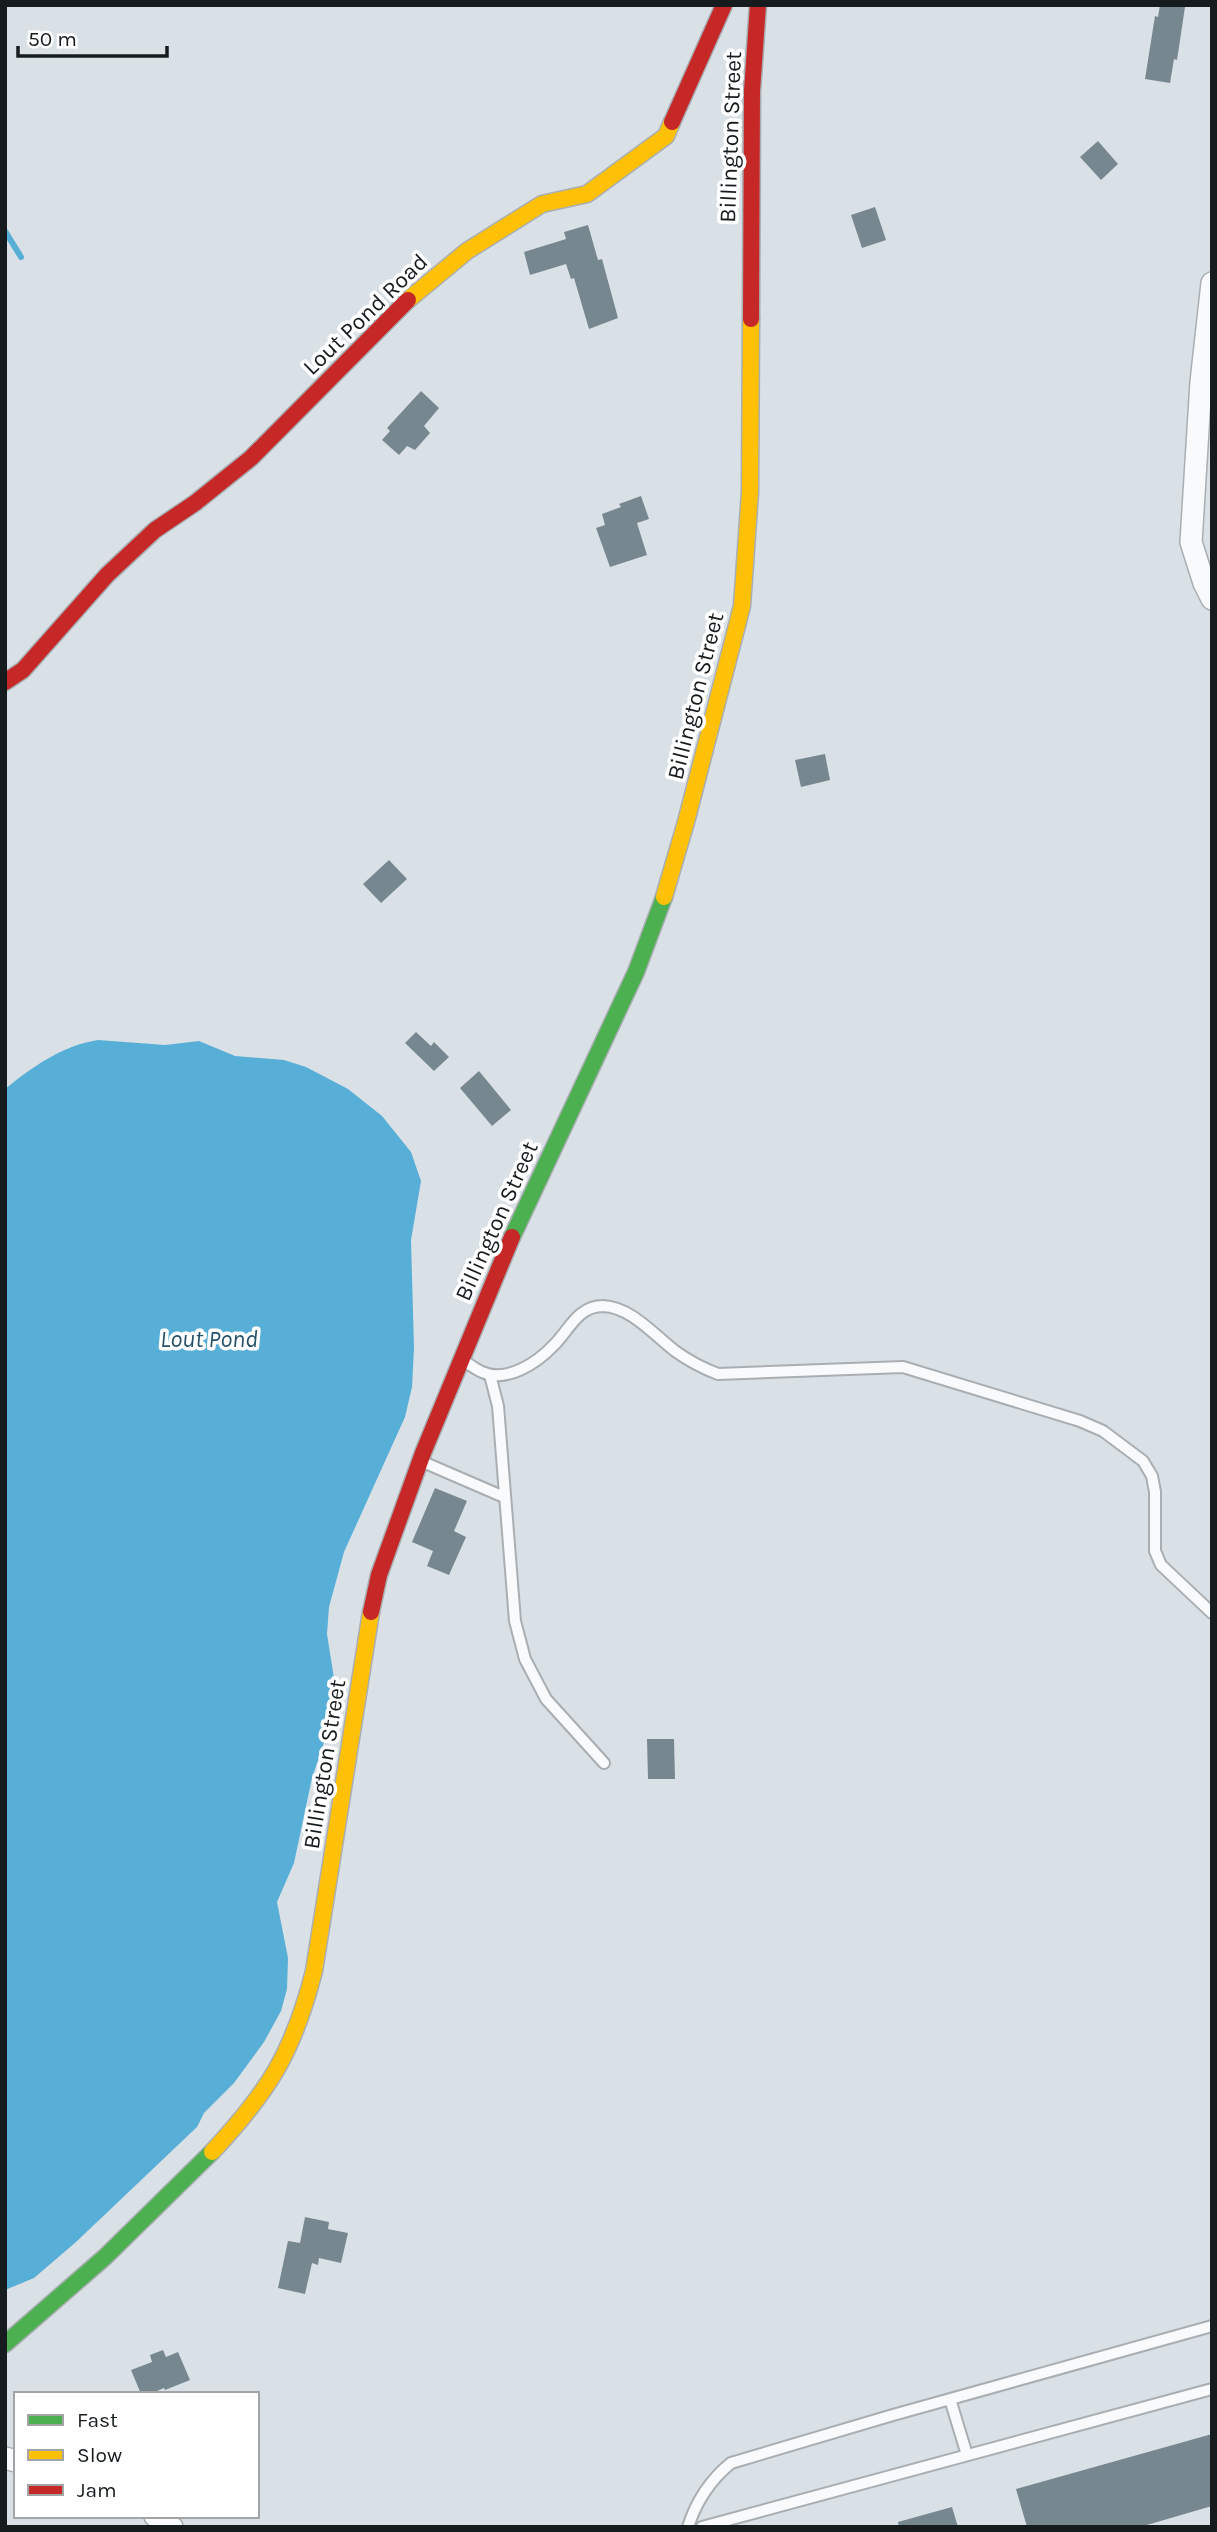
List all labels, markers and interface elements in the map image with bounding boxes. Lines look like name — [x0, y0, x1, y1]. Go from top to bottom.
scale bar — [18, 14, 166, 58]
text: 50 m — [28, 27, 77, 51]
street label: Billington Street — [714, 51, 747, 223]
street label: Lout Pond Road — [297, 248, 433, 381]
street label: Billington Street — [662, 609, 729, 783]
street label: Billington Street — [449, 1137, 544, 1305]
water label: Lout Pond — [160, 1325, 258, 1353]
street label: Billington Street — [298, 1677, 351, 1851]
legend — [14, 2392, 259, 2518]
text: Fast — [77, 2408, 118, 2432]
text: Slow — [77, 2443, 122, 2467]
text: Jam — [77, 2478, 117, 2502]

